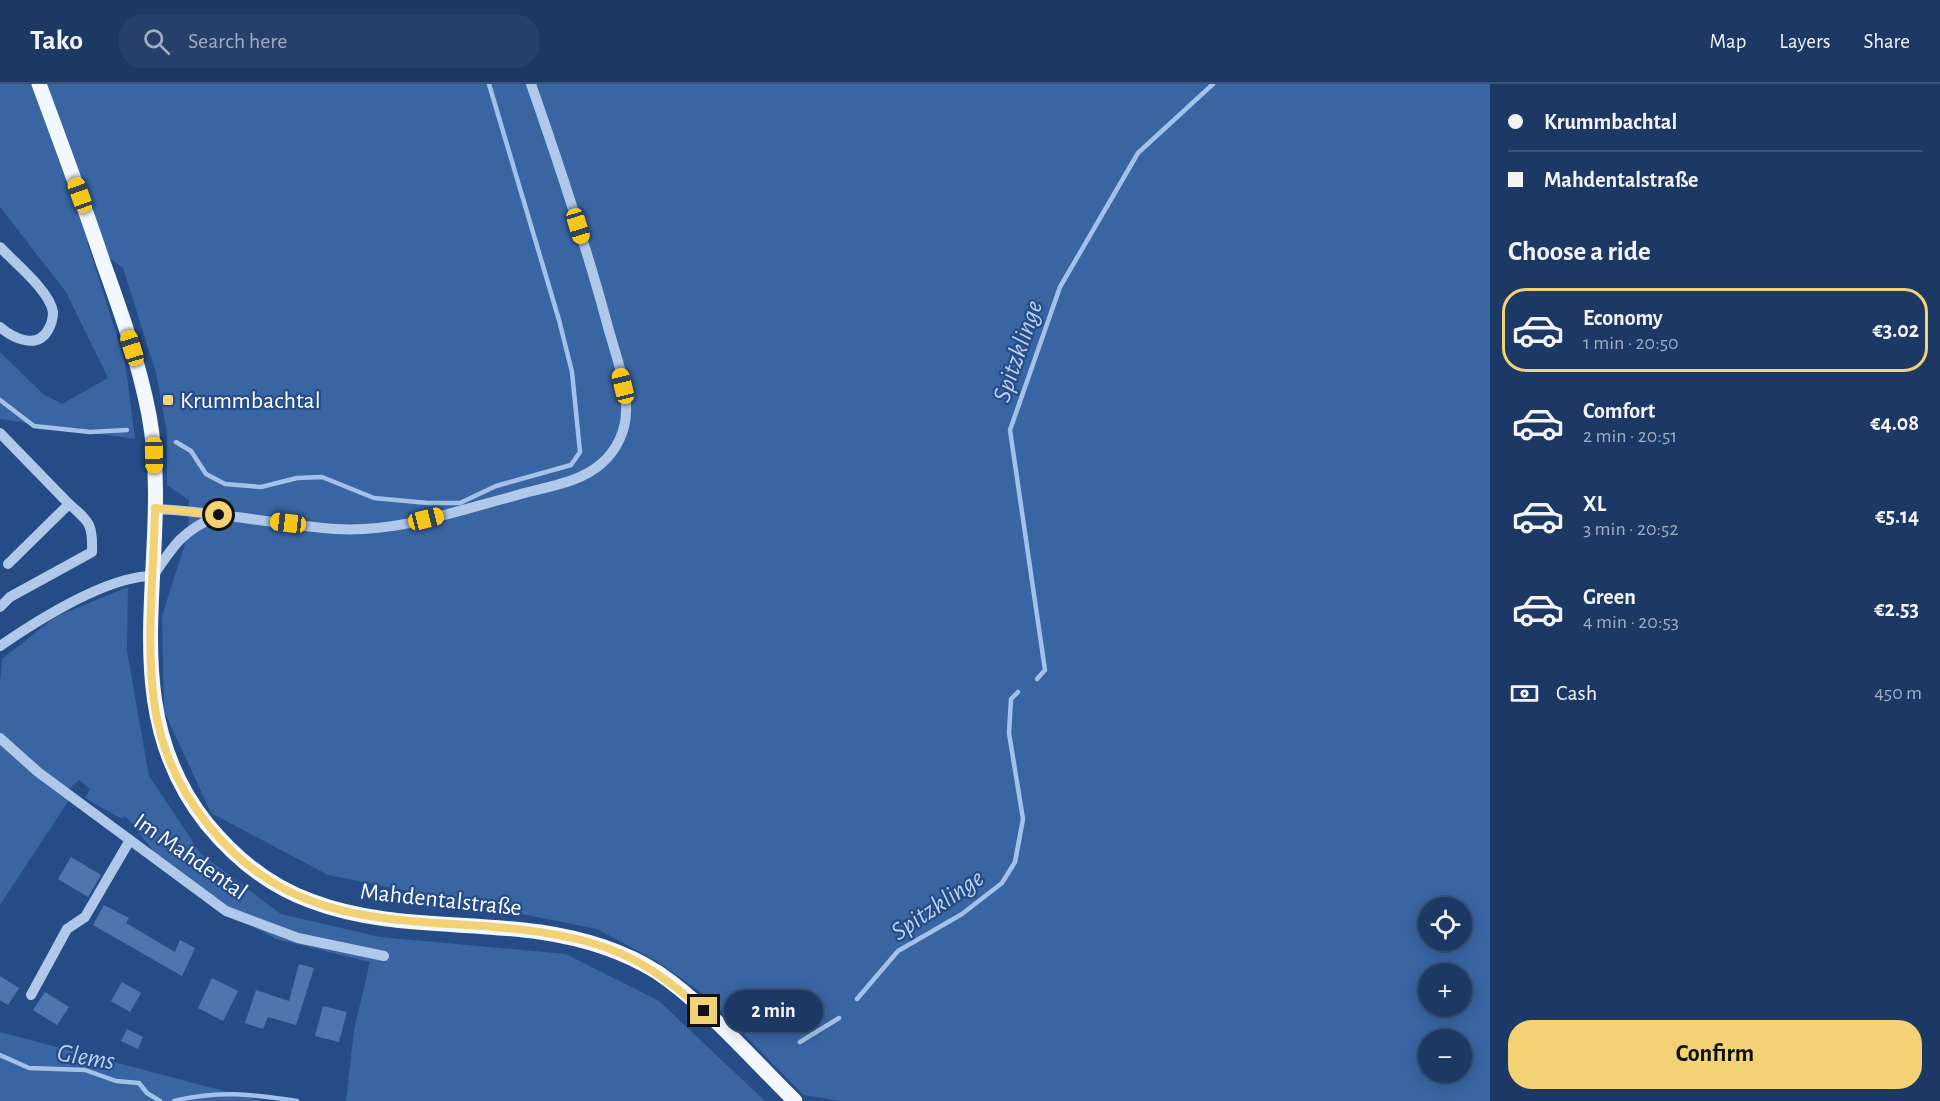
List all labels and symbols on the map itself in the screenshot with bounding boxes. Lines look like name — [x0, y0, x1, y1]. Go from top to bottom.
car — [65, 175, 95, 215]
car — [564, 206, 592, 246]
water label: Spitzklinge — [988, 297, 1047, 405]
car — [118, 328, 146, 368]
car — [610, 366, 636, 406]
place label: Krummbachtal — [180, 389, 321, 413]
marker: Krummbachtal — [161, 393, 175, 407]
car — [145, 437, 163, 473]
route start — [205, 501, 232, 528]
car — [406, 506, 446, 532]
car — [269, 512, 307, 534]
street label: Im Mahdental — [129, 809, 251, 905]
water label: Spitzklinge — [887, 864, 989, 945]
street label: Mahdentalstraße — [359, 880, 523, 920]
callout: 2 min — [725, 990, 824, 1032]
route end — [690, 997, 717, 1024]
water label: Glems — [55, 1040, 116, 1074]

